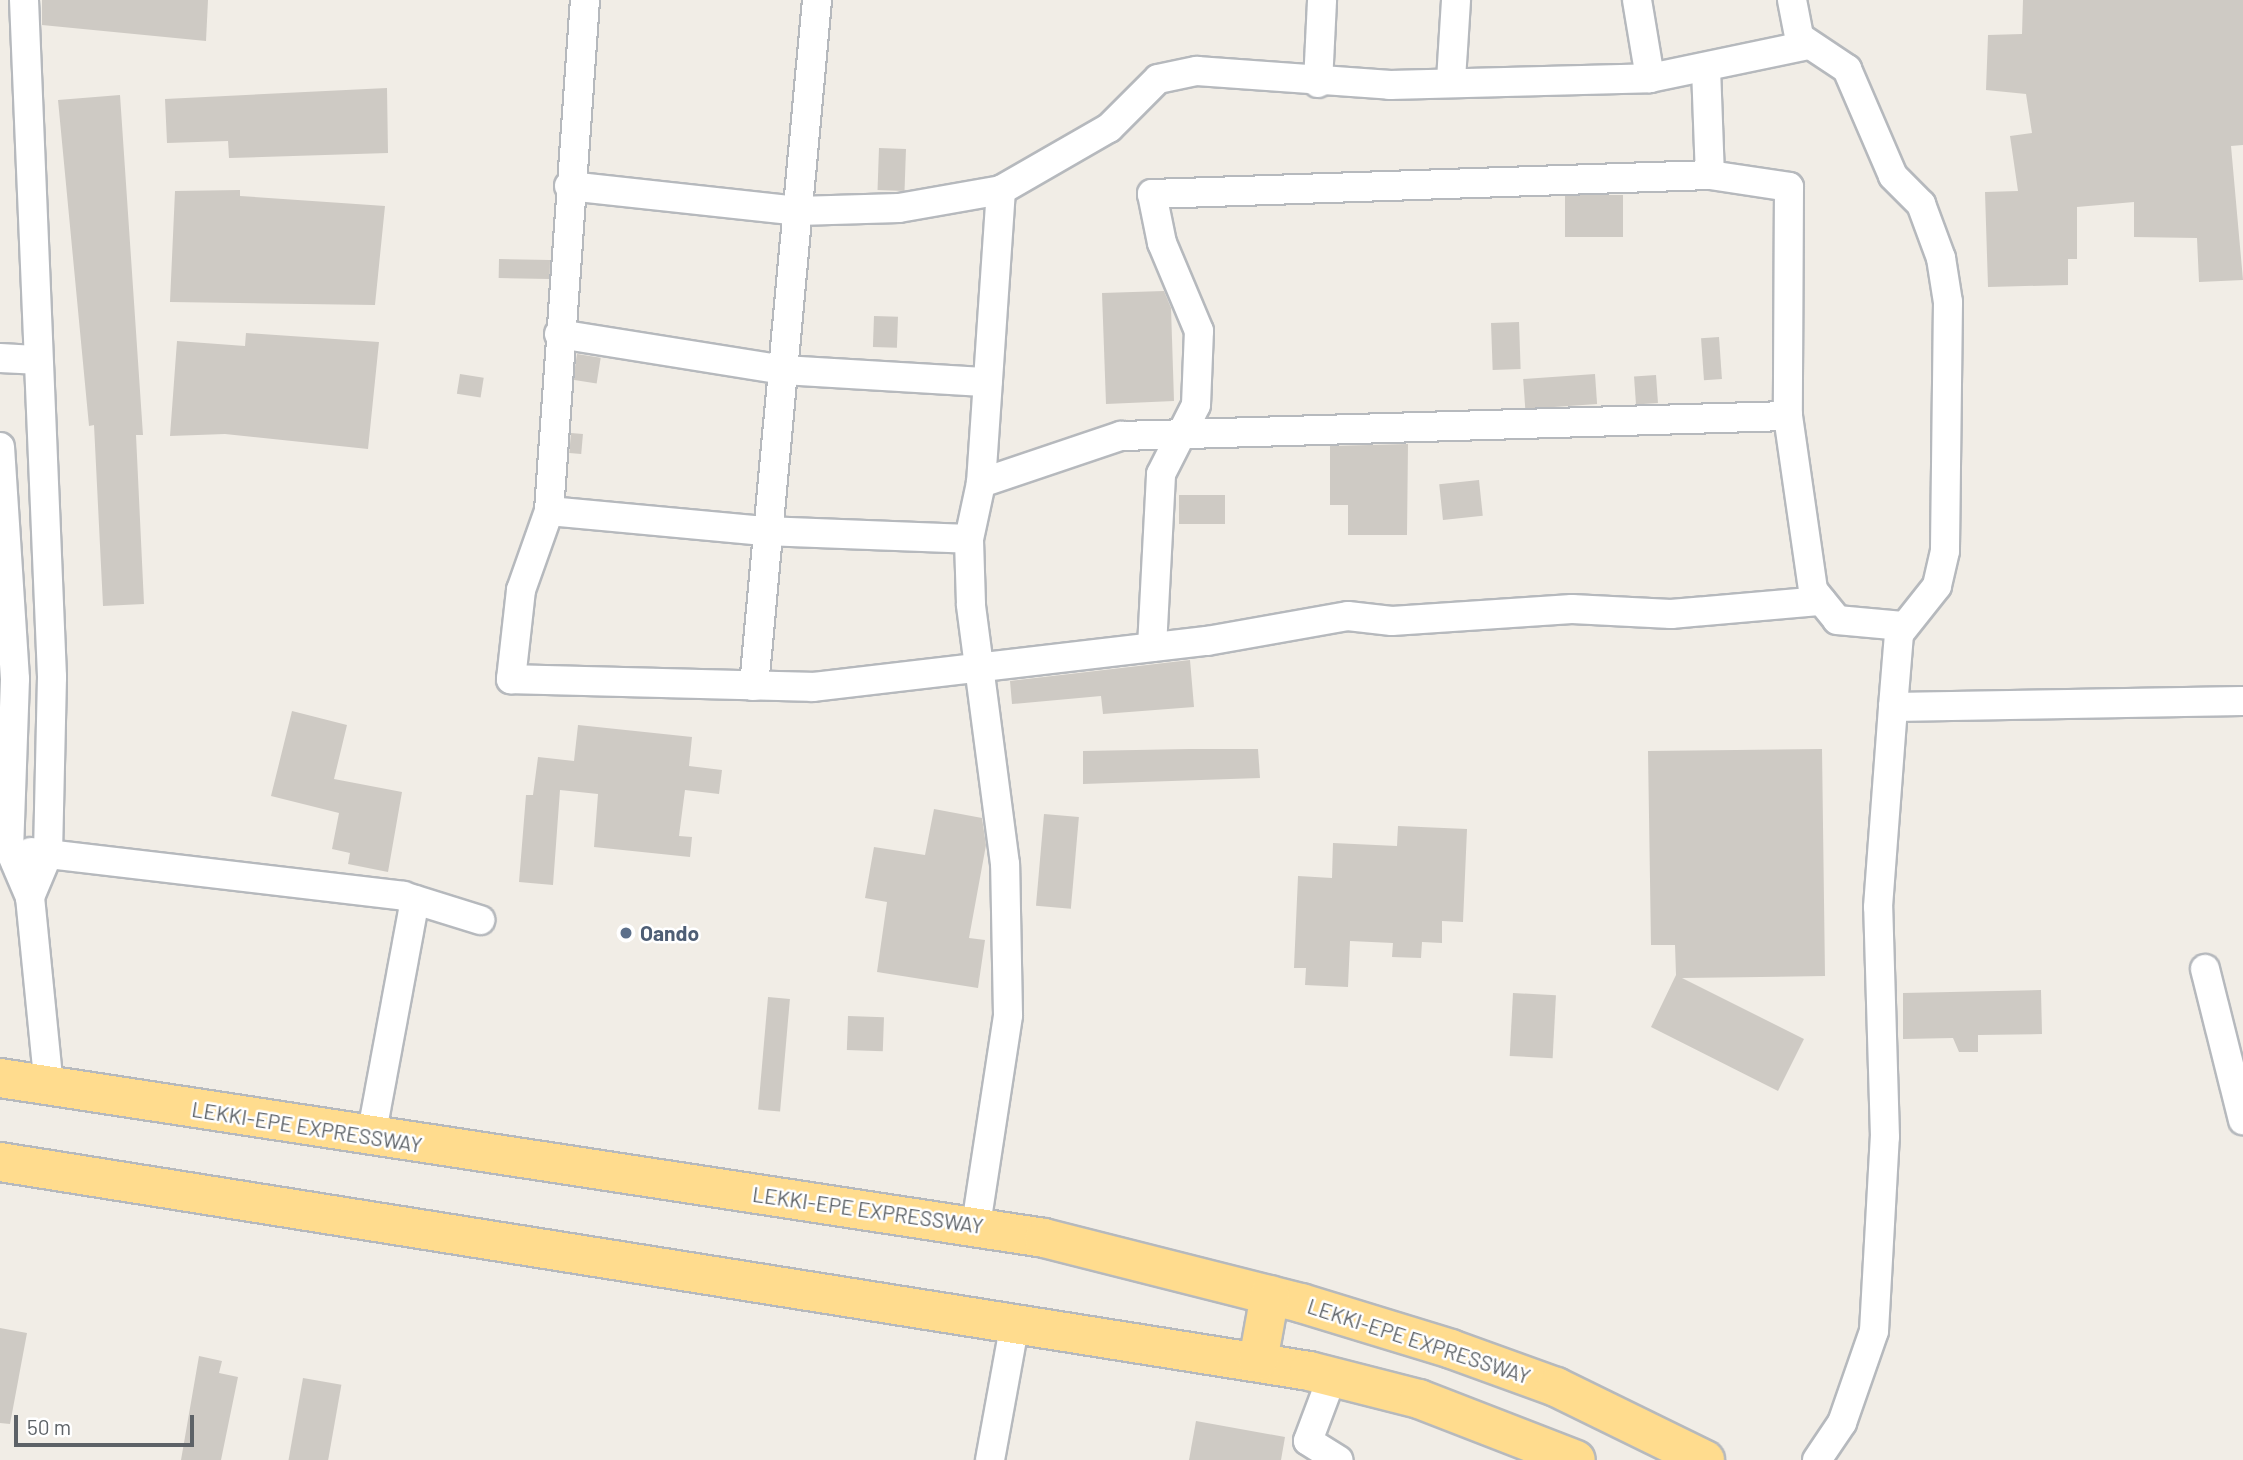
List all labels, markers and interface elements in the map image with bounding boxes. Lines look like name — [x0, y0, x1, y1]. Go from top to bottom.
place label: Oando — [640, 920, 699, 946]
marker: Oando — [618, 925, 634, 941]
street label: LEKKI-EPE EXPRESSWAY — [190, 1096, 424, 1158]
street label: LEKKI-EPE EXPRESSWAY — [751, 1181, 985, 1239]
street label: LEKKI-EPE EXPRESSWAY — [1304, 1293, 1534, 1389]
scale bar — [18, 1400, 198, 1444]
text: 50 m — [27, 1414, 71, 1439]

